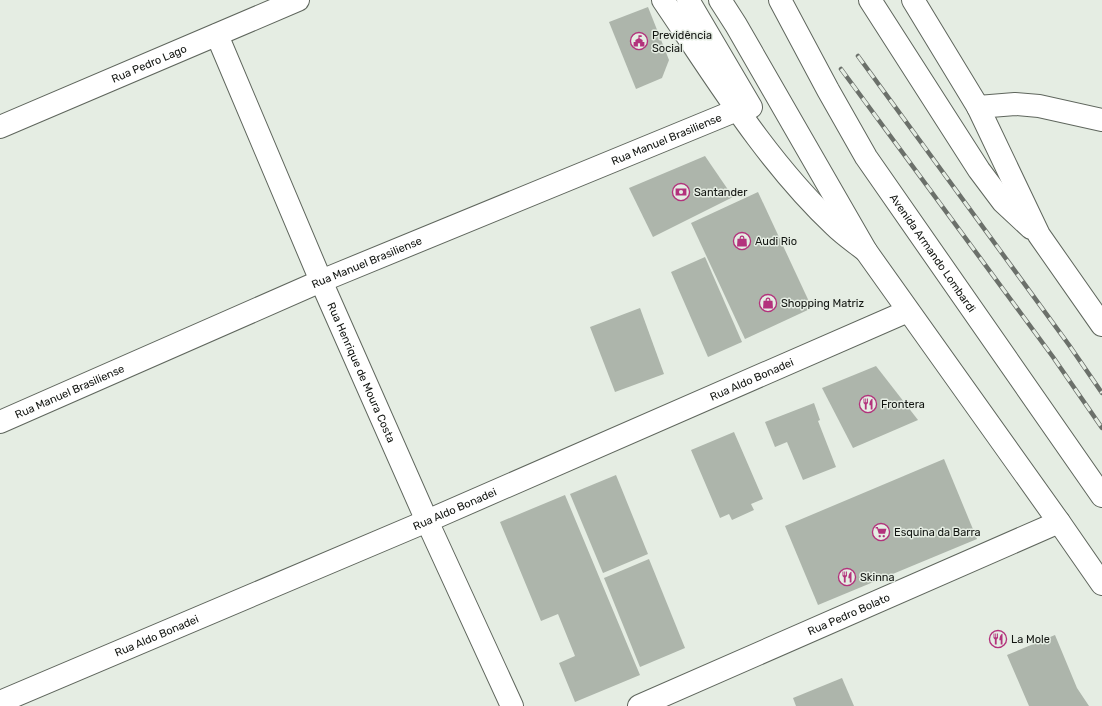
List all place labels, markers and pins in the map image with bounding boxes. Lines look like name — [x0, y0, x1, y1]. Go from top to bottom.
place label: Previdência Social — [652, 29, 712, 55]
public building icon: Previdência Social — [629, 31, 649, 51]
bank icon: Santander — [671, 182, 691, 202]
place label: Santander — [694, 186, 748, 199]
shop icon: Audi Rio — [732, 231, 752, 251]
place label: Audi Rio — [755, 235, 797, 248]
shop icon: Shopping Matriz — [758, 293, 778, 313]
place label: Shopping Matriz — [781, 297, 864, 310]
restaurant icon: Frontera — [858, 394, 878, 414]
place label: Frontera — [881, 398, 925, 411]
supermarket icon: Esquina da Barra — [871, 522, 891, 542]
place label: Esquina da Barra — [894, 526, 981, 539]
restaurant icon: Skinna — [837, 567, 857, 587]
place label: Skinna — [860, 571, 895, 584]
restaurant icon: La Mole — [988, 629, 1008, 649]
place label: La Mole — [1011, 633, 1050, 646]

